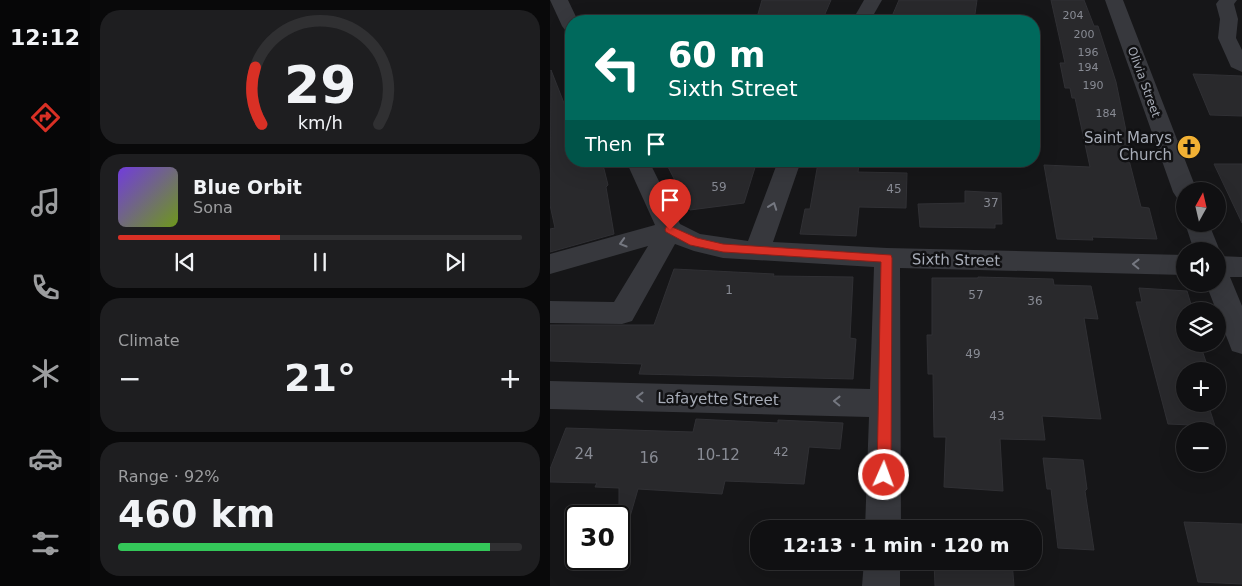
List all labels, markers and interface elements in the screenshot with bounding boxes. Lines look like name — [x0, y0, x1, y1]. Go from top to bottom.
house number: 204 — [1063, 9, 1084, 22]
text: 12:12 — [10, 25, 80, 50]
house number: 200 — [1074, 28, 1095, 41]
icon: left — [585, 35, 650, 100]
text: 60 m — [668, 35, 765, 75]
street label: Olivia Street — [1125, 45, 1163, 120]
house number: 196 — [1078, 46, 1099, 59]
text: 29 — [284, 55, 356, 115]
house number: 194 — [1078, 61, 1099, 74]
text: Sixth Street — [668, 76, 798, 101]
house number: 190 — [1083, 79, 1104, 92]
icon: directions — [28, 100, 63, 135]
house number: 184 — [1096, 107, 1117, 120]
text: km/h — [297, 112, 343, 133]
place label: Saint Marys Church — [1084, 129, 1172, 164]
icon: arrive — [642, 130, 670, 158]
text: Then — [585, 133, 632, 155]
church icon: Saint Marys Church — [1176, 134, 1202, 160]
text: Blue Orbit — [193, 176, 302, 198]
pin — [649, 179, 691, 230]
house number: 59 — [711, 180, 727, 194]
house number: 45 — [886, 182, 902, 196]
north arrow — [1176, 182, 1226, 232]
map controls — [1176, 182, 1226, 472]
icon: music — [28, 185, 63, 220]
icon: arrive — [656, 186, 684, 214]
house number: 37 — [983, 196, 999, 210]
text: Sona — [193, 198, 233, 217]
one-way arrow — [767, 202, 777, 211]
one-way arrow — [619, 237, 628, 248]
button: sound — [1176, 242, 1226, 292]
icon: previous — [171, 248, 199, 276]
icon: pause — [306, 248, 334, 276]
icon: next — [441, 248, 469, 276]
street label: Sixth Street — [912, 250, 1000, 270]
one-way arrow — [1132, 259, 1140, 269]
icon: phone — [28, 270, 63, 305]
house number: 1 — [725, 283, 733, 297]
house number: 57 — [968, 288, 984, 302]
house number: 36 — [1027, 294, 1043, 308]
button: layers — [1176, 302, 1226, 352]
text: Climate — [118, 331, 180, 350]
house number: 49 — [965, 347, 981, 361]
icon: climate — [28, 356, 63, 391]
text: 21° — [284, 356, 356, 400]
text: − — [118, 362, 141, 395]
text: + — [499, 362, 522, 395]
button: + — [1176, 362, 1226, 412]
street label: Lafayette Street — [657, 389, 779, 409]
one-way arrow — [636, 392, 644, 402]
one-way arrow — [833, 396, 841, 407]
house number: 43 — [989, 409, 1005, 423]
button: − — [1176, 422, 1226, 472]
icon: car — [28, 441, 63, 476]
house number: 24 — [574, 445, 594, 463]
house number: 42 — [773, 445, 789, 459]
house number: 10-12 — [696, 446, 740, 464]
position arrow — [857, 448, 909, 500]
house number: 16 — [639, 449, 659, 467]
text: Range · 92% — [118, 467, 220, 486]
text: 460 km — [118, 492, 275, 536]
speed limit sign: 30 — [565, 505, 630, 570]
icon: filters — [28, 526, 63, 561]
text: 12:13 · 1 min · 120 m — [782, 534, 1010, 556]

